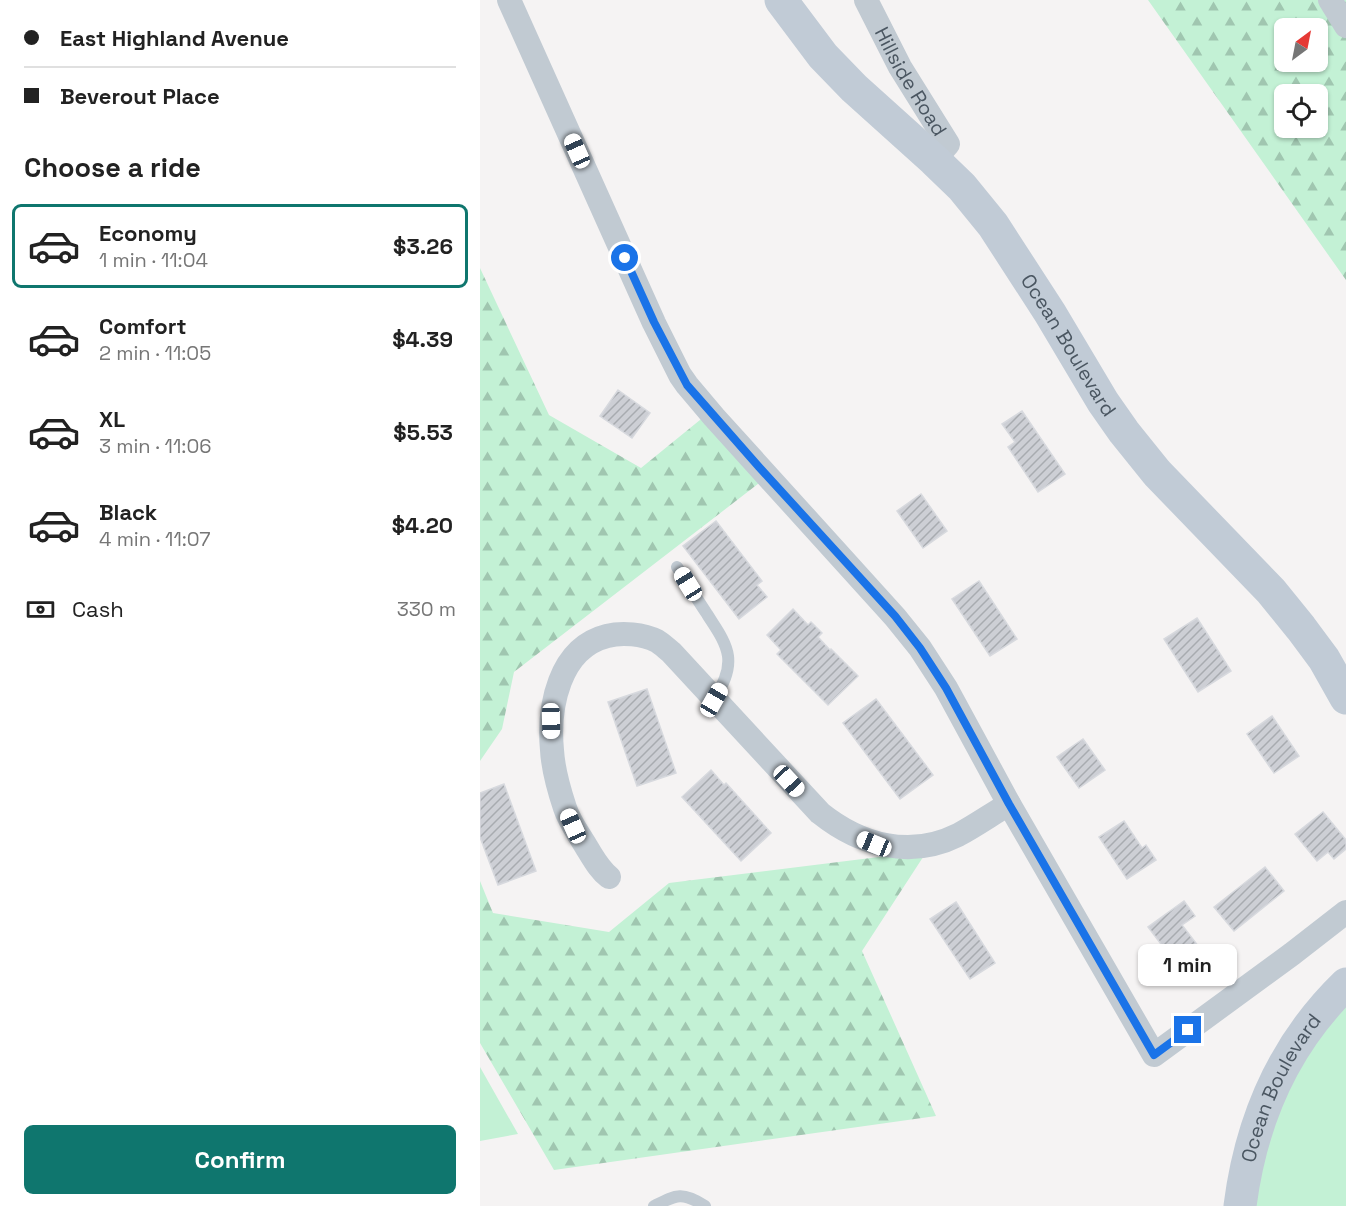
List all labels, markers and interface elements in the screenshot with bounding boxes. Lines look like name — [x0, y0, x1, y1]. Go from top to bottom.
north arrow — [1274, 18, 1328, 72]
map controls — [1274, 18, 1328, 138]
street label: Hillside Road — [869, 23, 953, 141]
text: East Highland Avenue — [60, 24, 289, 52]
text: Beverout Place — [60, 82, 220, 110]
button: locate — [1274, 84, 1328, 138]
car — [561, 131, 593, 171]
text: Choose a ride — [24, 150, 201, 185]
icon: car — [27, 219, 81, 273]
text: Economy — [99, 219, 197, 247]
text: $3.26 — [393, 232, 453, 260]
route start — [611, 244, 638, 271]
text: 1 min · 11:04 — [99, 247, 208, 273]
street label: Ocean Boulevard — [1015, 269, 1122, 421]
icon: car — [27, 312, 81, 366]
text: Comfort — [99, 312, 187, 340]
text: $4.39 — [392, 325, 453, 353]
text: 2 min · 11:05 — [99, 340, 211, 366]
icon: car — [27, 405, 81, 459]
text: XL — [99, 405, 125, 433]
text: $5.53 — [393, 418, 453, 446]
text: 3 min · 11:06 — [99, 433, 211, 459]
icon: car — [27, 498, 81, 552]
text: Black — [99, 498, 157, 526]
text: $4.20 — [392, 511, 453, 539]
text: 4 min · 11:07 — [99, 526, 211, 552]
car — [671, 564, 705, 604]
icon: cash — [24, 593, 57, 626]
text: Cash — [72, 595, 124, 623]
text: 330 m — [397, 596, 456, 622]
car — [697, 680, 731, 720]
car — [542, 703, 560, 739]
car — [770, 762, 808, 800]
car — [557, 806, 589, 846]
car — [854, 829, 894, 859]
callout: 1 min — [1138, 943, 1238, 985]
text: 1 min — [1163, 952, 1212, 978]
street label: Ocean Boulevard — [1235, 1008, 1327, 1165]
route end — [1174, 1016, 1201, 1043]
button: Confirm — [24, 1125, 456, 1194]

